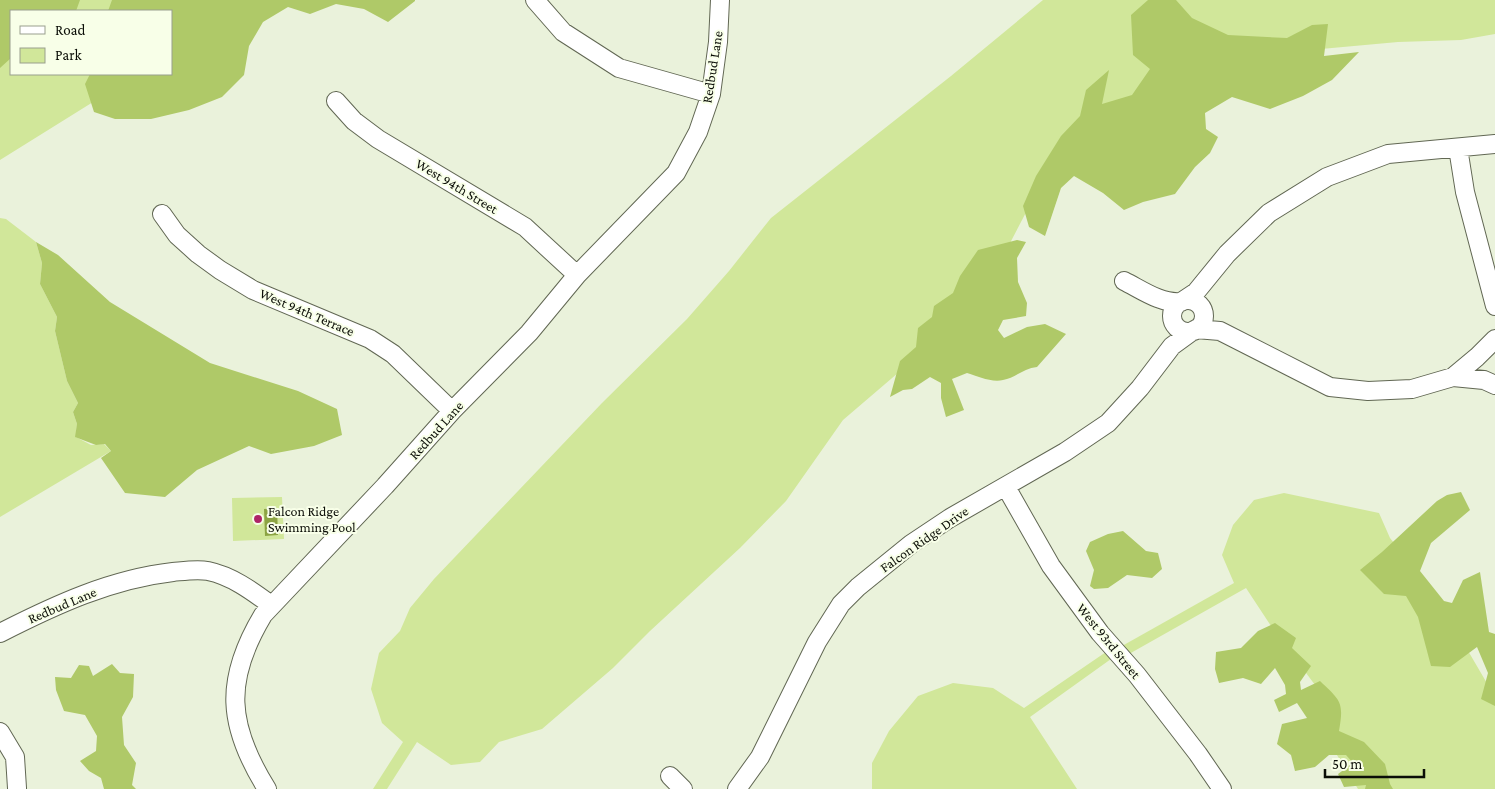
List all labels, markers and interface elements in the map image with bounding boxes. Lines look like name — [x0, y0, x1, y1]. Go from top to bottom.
legend — [10, 10, 172, 75]
text: Road — [55, 22, 86, 38]
street label: Redbud Lane — [698, 30, 726, 104]
text: Park — [55, 47, 82, 63]
street label: West 94th Street — [413, 155, 501, 217]
street label: West 94th Terrace — [257, 285, 357, 339]
street label: Redbud Lane — [406, 398, 466, 462]
place label: Falcon Ridge Swimming Pool — [268, 503, 356, 535]
street label: Falcon Ridge Drive — [877, 503, 971, 575]
marker: Falcon Ridge Swimming Pool — [252, 513, 264, 525]
street label: Redbud Lane — [25, 583, 99, 627]
street label: West 93rd Street — [1074, 600, 1144, 682]
scale bar — [1325, 746, 1424, 778]
text: 50 m — [1332, 756, 1362, 772]

